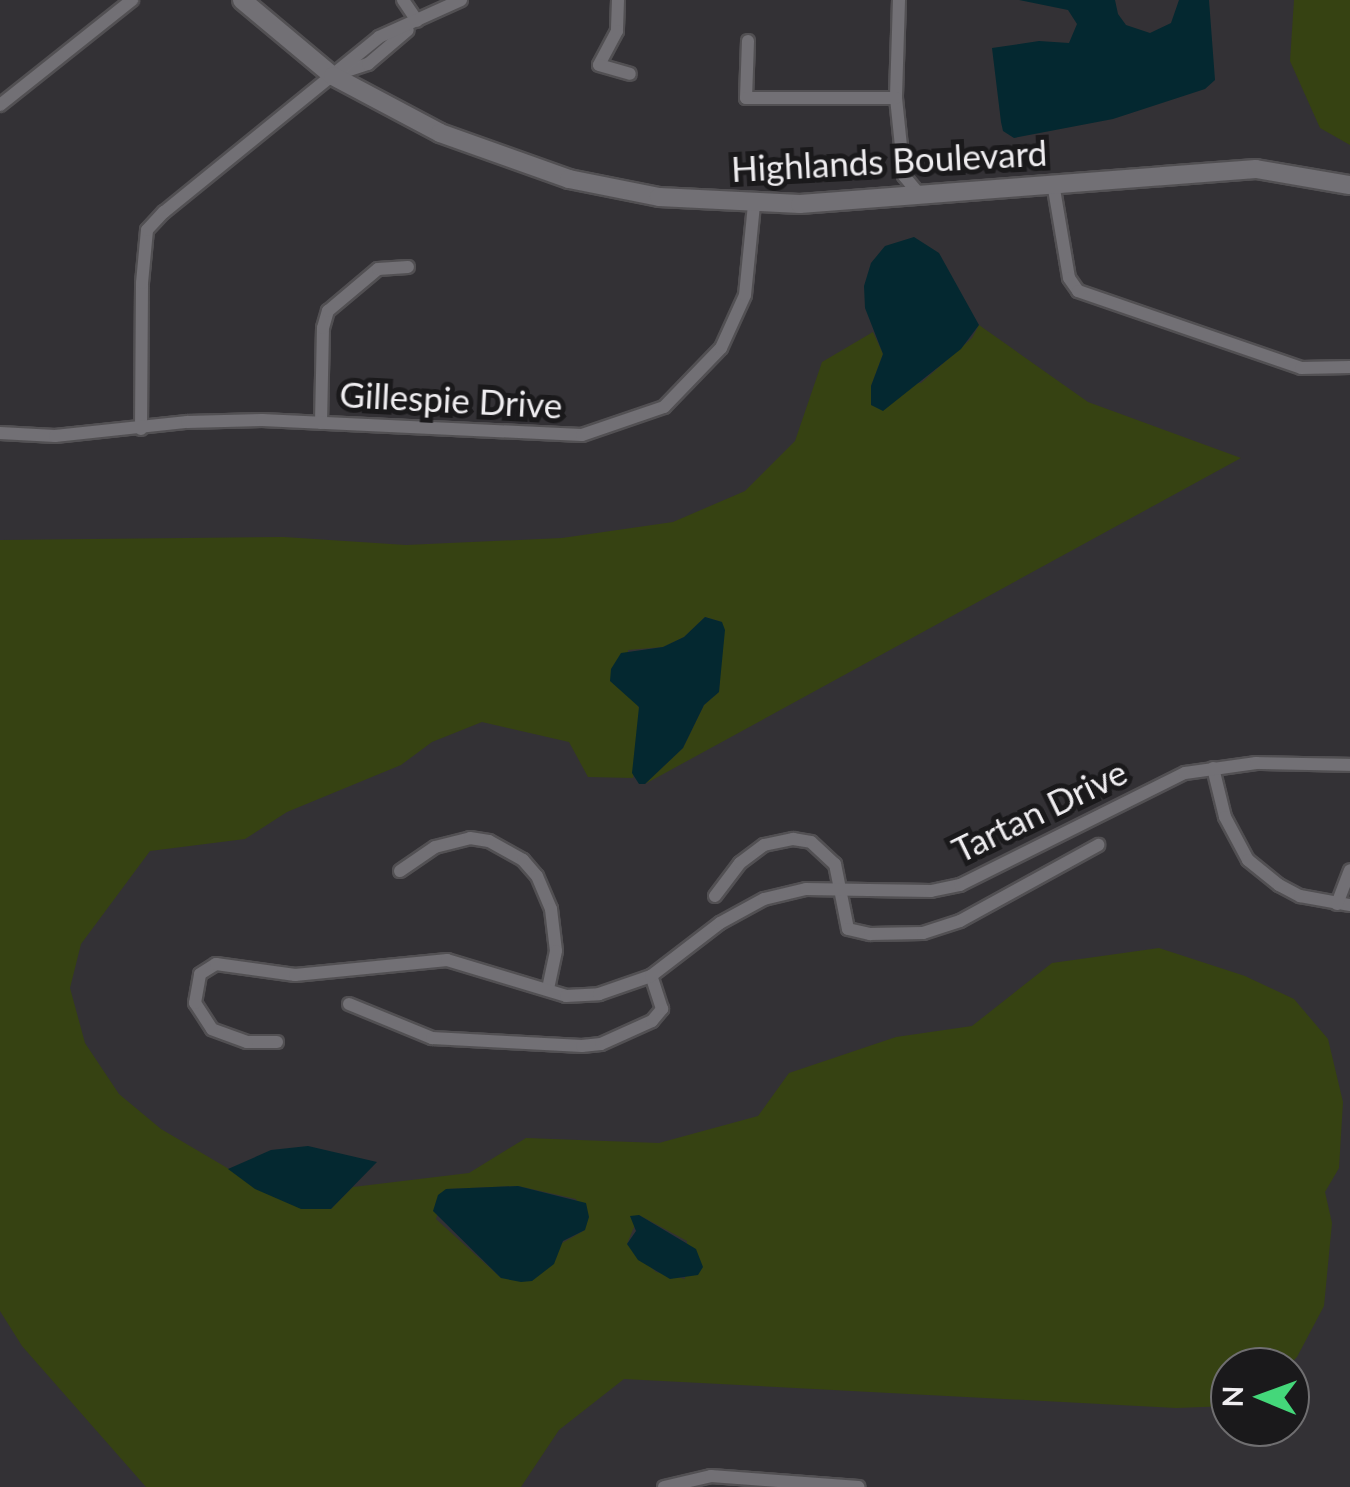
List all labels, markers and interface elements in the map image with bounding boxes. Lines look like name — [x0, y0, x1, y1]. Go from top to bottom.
street label: Highlands Boulevard — [730, 131, 1048, 189]
street label: Gillespie Drive — [339, 372, 563, 426]
street label: Tartan Drive — [945, 750, 1133, 870]
north arrow — [1210, 1347, 1310, 1447]
text: N — [1215, 1385, 1249, 1408]

